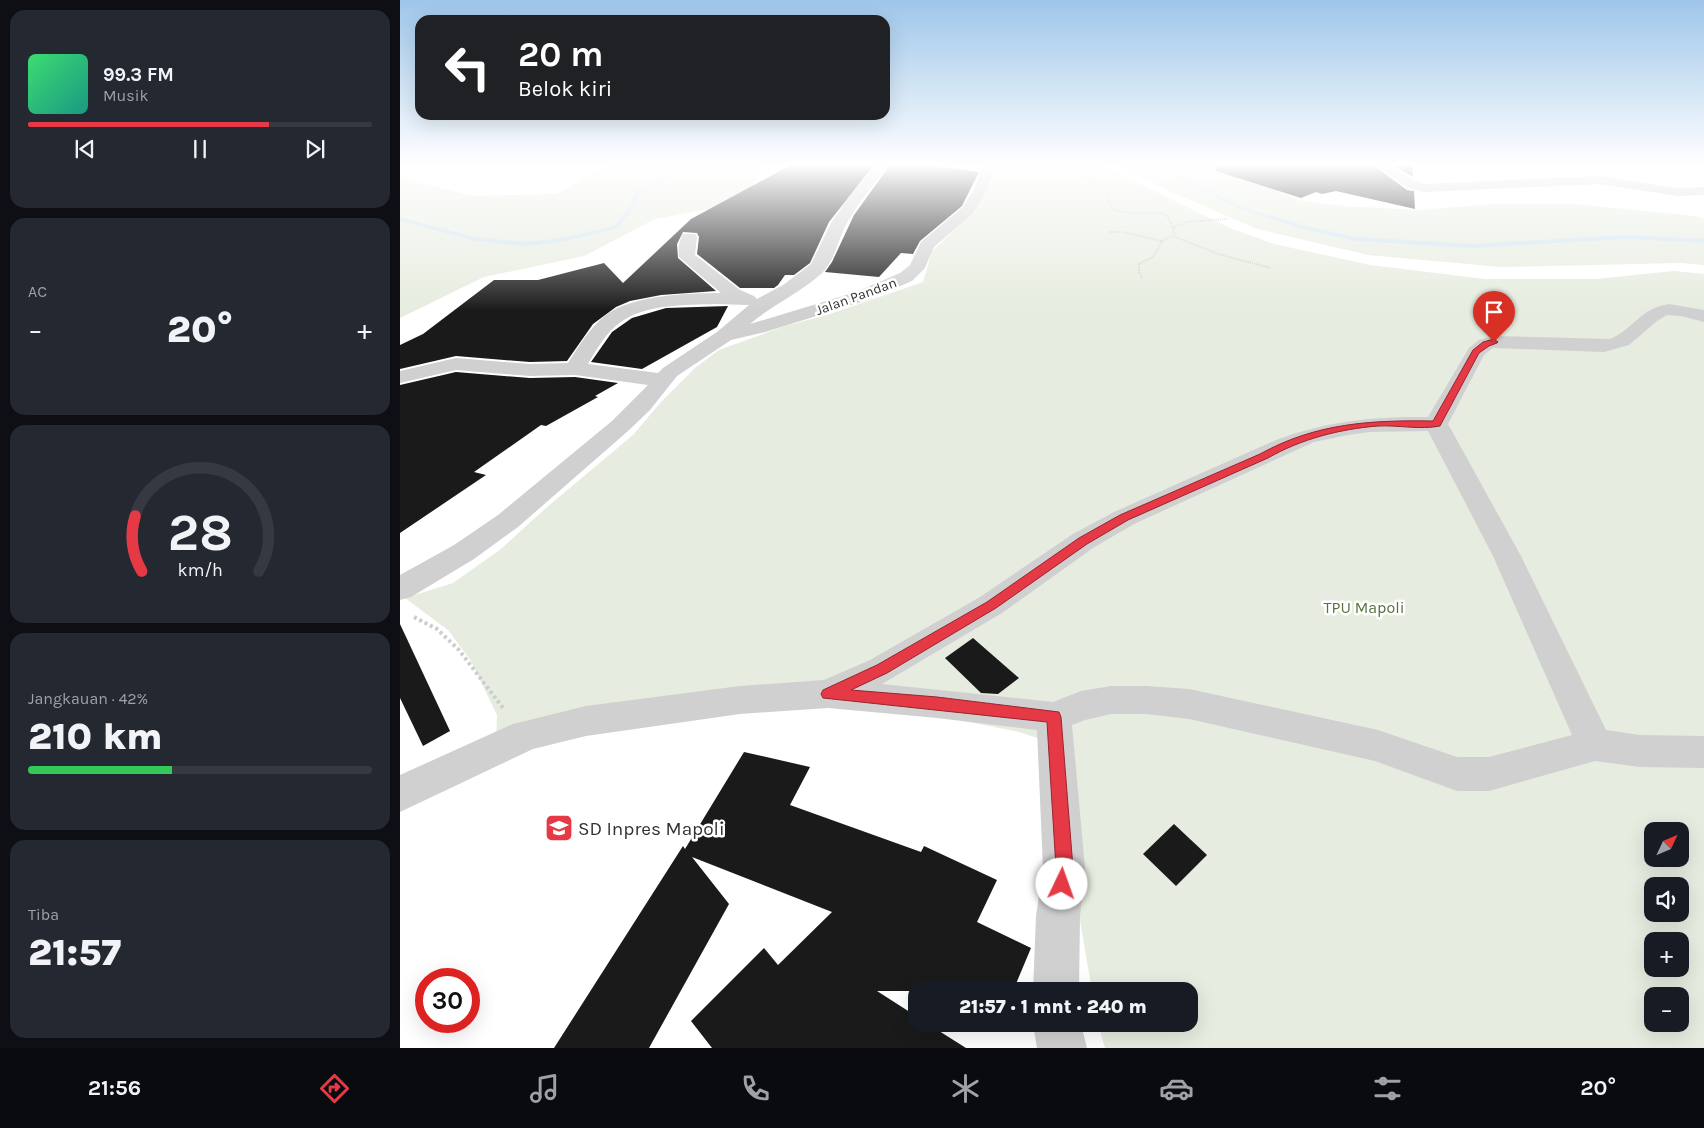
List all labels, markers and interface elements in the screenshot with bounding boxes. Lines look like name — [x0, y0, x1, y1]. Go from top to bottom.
text: 20 m — [518, 34, 603, 75]
icon: left — [435, 35, 500, 100]
text: 99.3 FM — [103, 64, 174, 86]
text: Belok kiri — [518, 76, 612, 102]
text: Musik — [103, 86, 148, 105]
icon: previous — [71, 135, 99, 163]
icon: pause — [186, 135, 214, 163]
icon: next — [301, 135, 329, 163]
street label: Jalan Pandan — [813, 274, 899, 319]
text: AC — [28, 282, 47, 301]
pin — [1473, 291, 1515, 342]
icon: arrive — [1480, 298, 1508, 326]
text: 20° — [167, 307, 233, 352]
text: − — [28, 313, 43, 346]
text: + — [357, 313, 372, 346]
text: 28 — [167, 502, 233, 563]
text: km/h — [177, 560, 223, 581]
park label: TPU Mapoli — [1324, 598, 1404, 617]
text: Jangkauan · 42% — [28, 689, 148, 708]
text: 210 km — [28, 714, 163, 759]
school or university icon: SD Inpres Mapoli — [544, 813, 574, 843]
place label: SD Inpres Mapoli — [578, 818, 725, 840]
north arrow — [1644, 822, 1689, 868]
map controls — [1644, 822, 1689, 1032]
position arrow — [1035, 857, 1087, 909]
button: sound — [1644, 877, 1689, 922]
text: Tiba — [28, 905, 59, 924]
text: 21:57 — [28, 930, 121, 975]
button: + — [1644, 932, 1689, 977]
speed limit sign: 30 — [415, 968, 480, 1033]
button: − — [1644, 987, 1689, 1032]
text: 21:57 · 1 mnt · 240 m — [959, 996, 1147, 1018]
icon: directions — [317, 1071, 352, 1106]
icon: music — [527, 1071, 562, 1106]
icon: phone — [738, 1071, 773, 1106]
icon: climate — [948, 1071, 983, 1106]
icon: car — [1159, 1071, 1194, 1106]
icon: filters — [1370, 1071, 1405, 1106]
text: 21:56 — [88, 1075, 141, 1101]
text: 20° — [1580, 1075, 1616, 1101]

